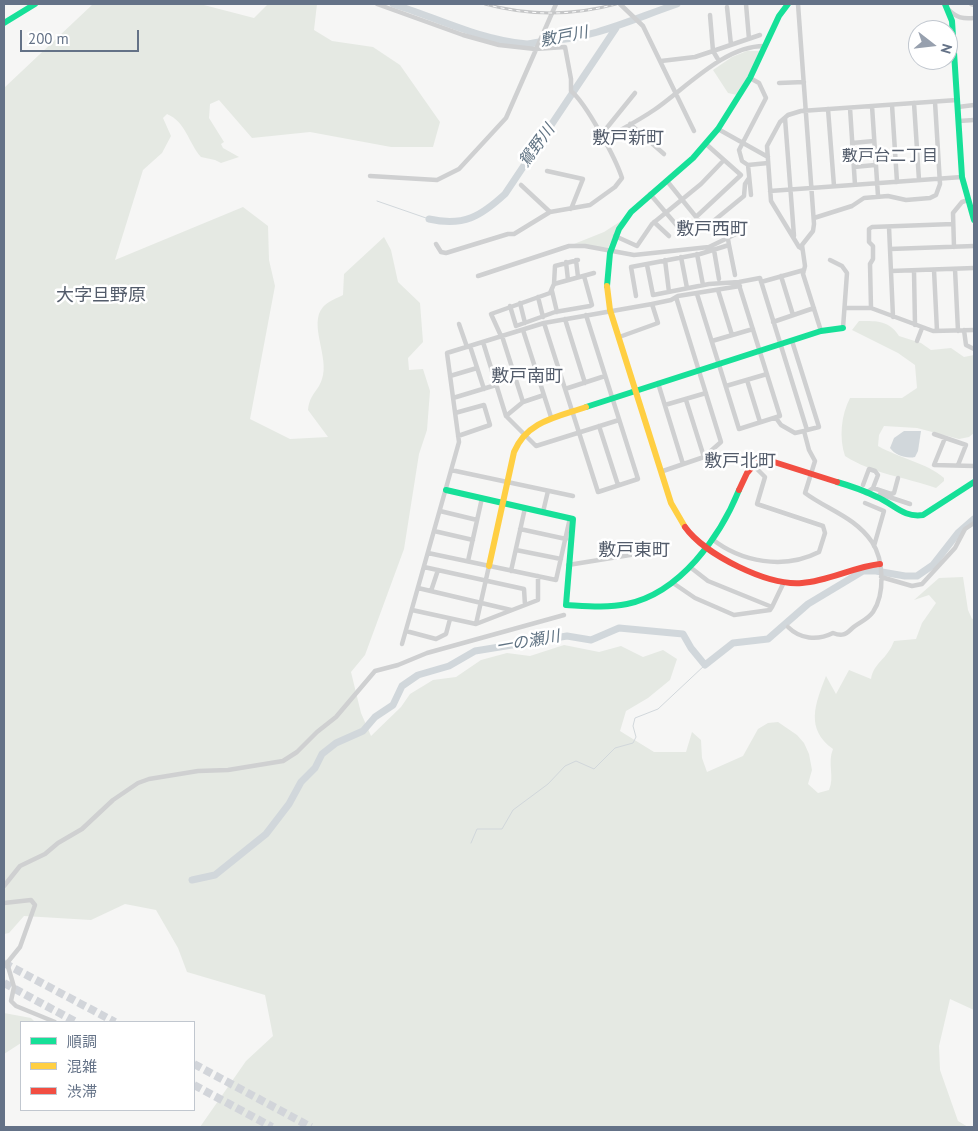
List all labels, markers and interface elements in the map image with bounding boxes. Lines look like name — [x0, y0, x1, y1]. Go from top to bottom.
scale bar — [22, 20, 141, 52]
north arrow — [908, 20, 958, 70]
water label: 敷戸川 — [539, 23, 589, 51]
text: 200 m — [28, 29, 69, 48]
text: N — [937, 42, 956, 56]
water label: 鴛野川 — [515, 121, 559, 171]
district label: 敷戸新町 — [592, 128, 664, 150]
district label: 敷戸台二丁目 — [842, 146, 938, 166]
district label: 敷戸西町 — [676, 219, 748, 241]
district label: 大字旦野原 — [56, 285, 146, 307]
district label: 敷戸南町 — [491, 366, 563, 388]
district label: 敷戸北町 — [704, 451, 776, 473]
district label: 敷戸東町 — [598, 540, 670, 562]
water label: 一の瀬川 — [495, 627, 561, 657]
legend — [20, 1021, 195, 1111]
text: 順調 — [67, 1032, 97, 1051]
text: 混雑 — [67, 1057, 97, 1076]
text: 渋滞 — [67, 1082, 97, 1101]

